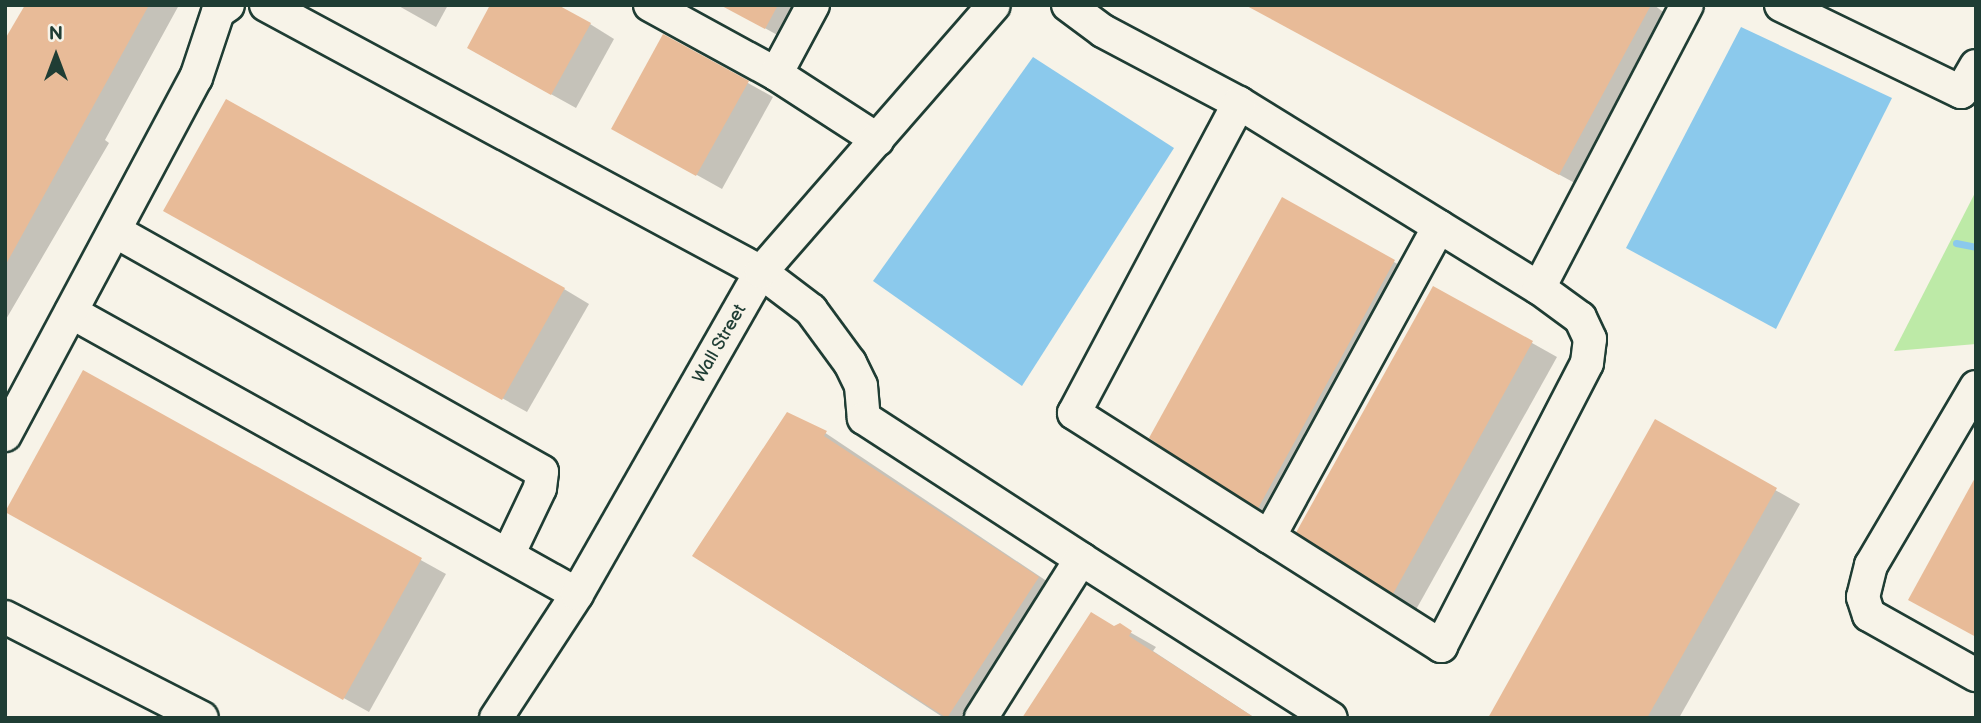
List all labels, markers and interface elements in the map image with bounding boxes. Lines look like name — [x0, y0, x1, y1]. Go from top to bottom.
north arrow — [21, 21, 91, 91]
text: N — [49, 23, 63, 46]
street label: Wall Street — [689, 301, 751, 387]

